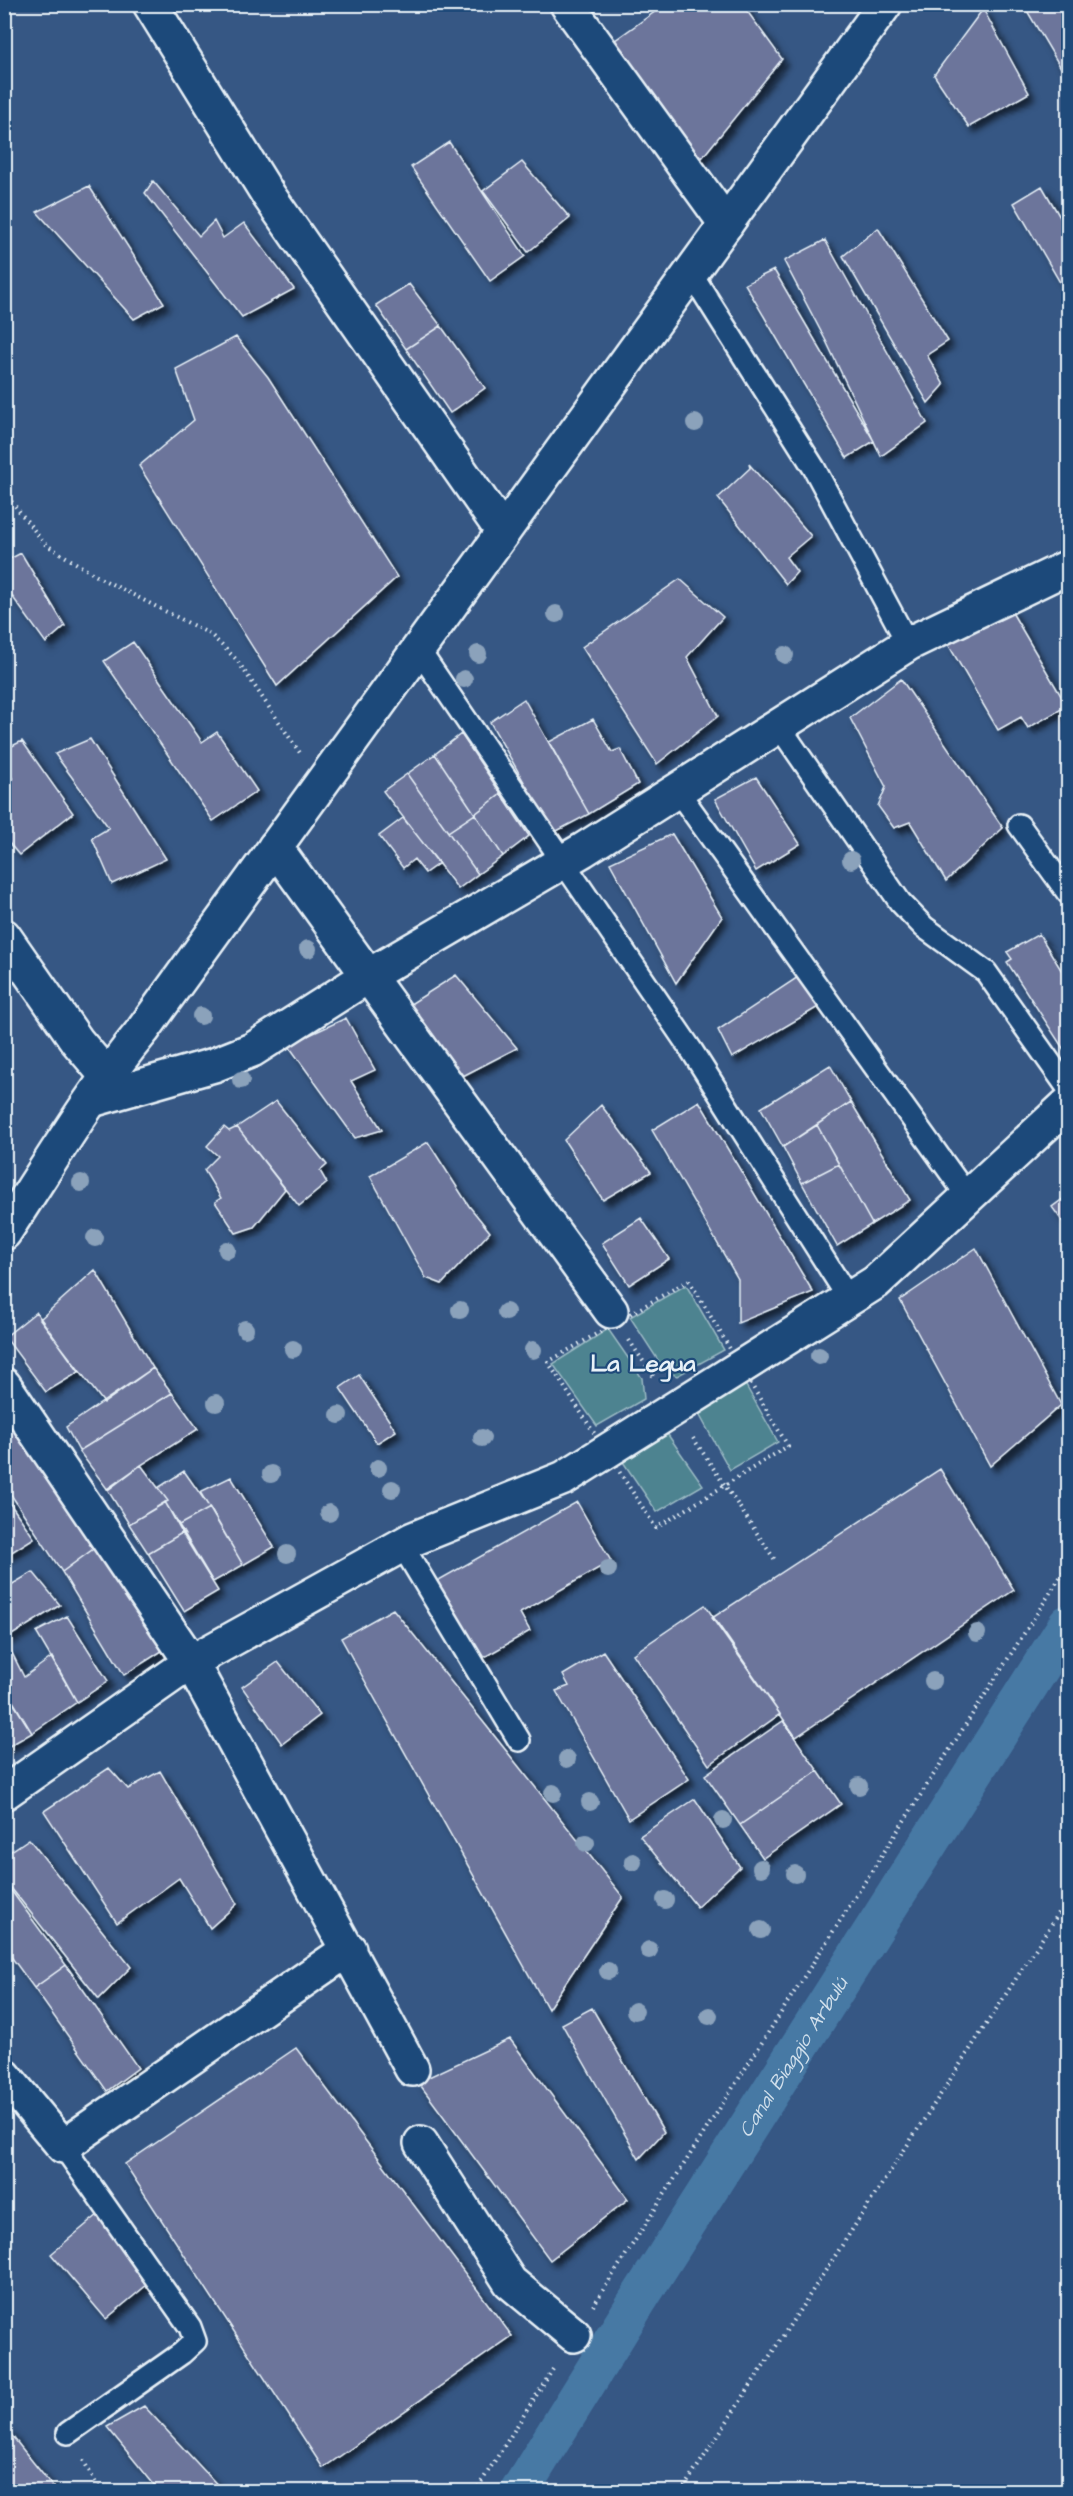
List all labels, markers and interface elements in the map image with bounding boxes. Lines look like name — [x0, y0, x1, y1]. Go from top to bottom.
district label: La Legua — [591, 1347, 696, 1382]
water label: Canal Biaggio Arbulú — [732, 1970, 856, 2143]

